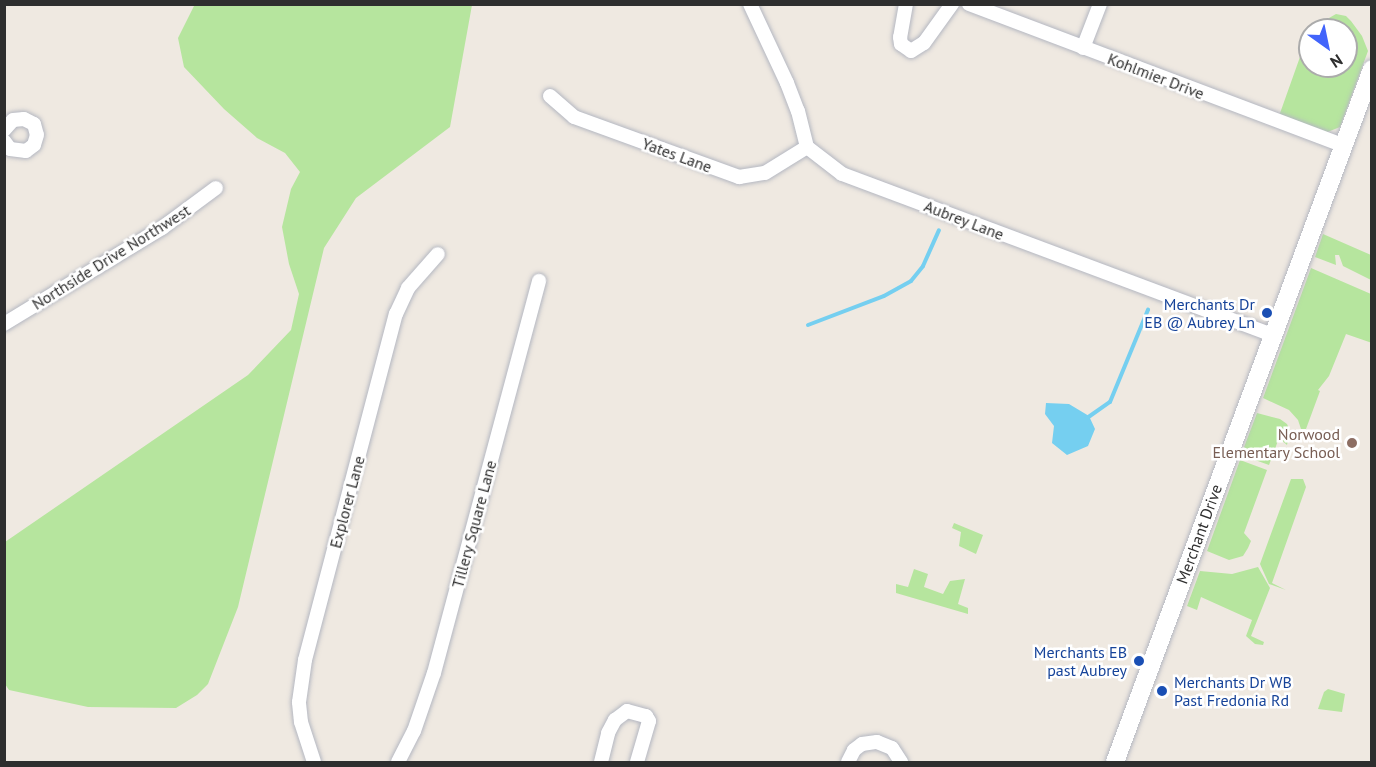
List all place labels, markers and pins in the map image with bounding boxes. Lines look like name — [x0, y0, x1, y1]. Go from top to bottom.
place label: Merchants Dr EB @ Aubrey Ln — [1143, 294, 1255, 332]
marker: Merchants Dr EB @ Aubrey Ln — [1260, 306, 1274, 320]
place label: Norwood Elementary School — [1212, 424, 1340, 462]
marker: Norwood Elementary School — [1345, 436, 1359, 450]
place label: Merchants EB past Aubrey — [1034, 642, 1127, 680]
marker: Merchants EB past Aubrey — [1132, 654, 1146, 668]
place label: Merchants Dr WB Past Fredonia Rd — [1174, 672, 1292, 710]
marker: Merchants Dr WB Past Fredonia Rd — [1155, 684, 1169, 698]

